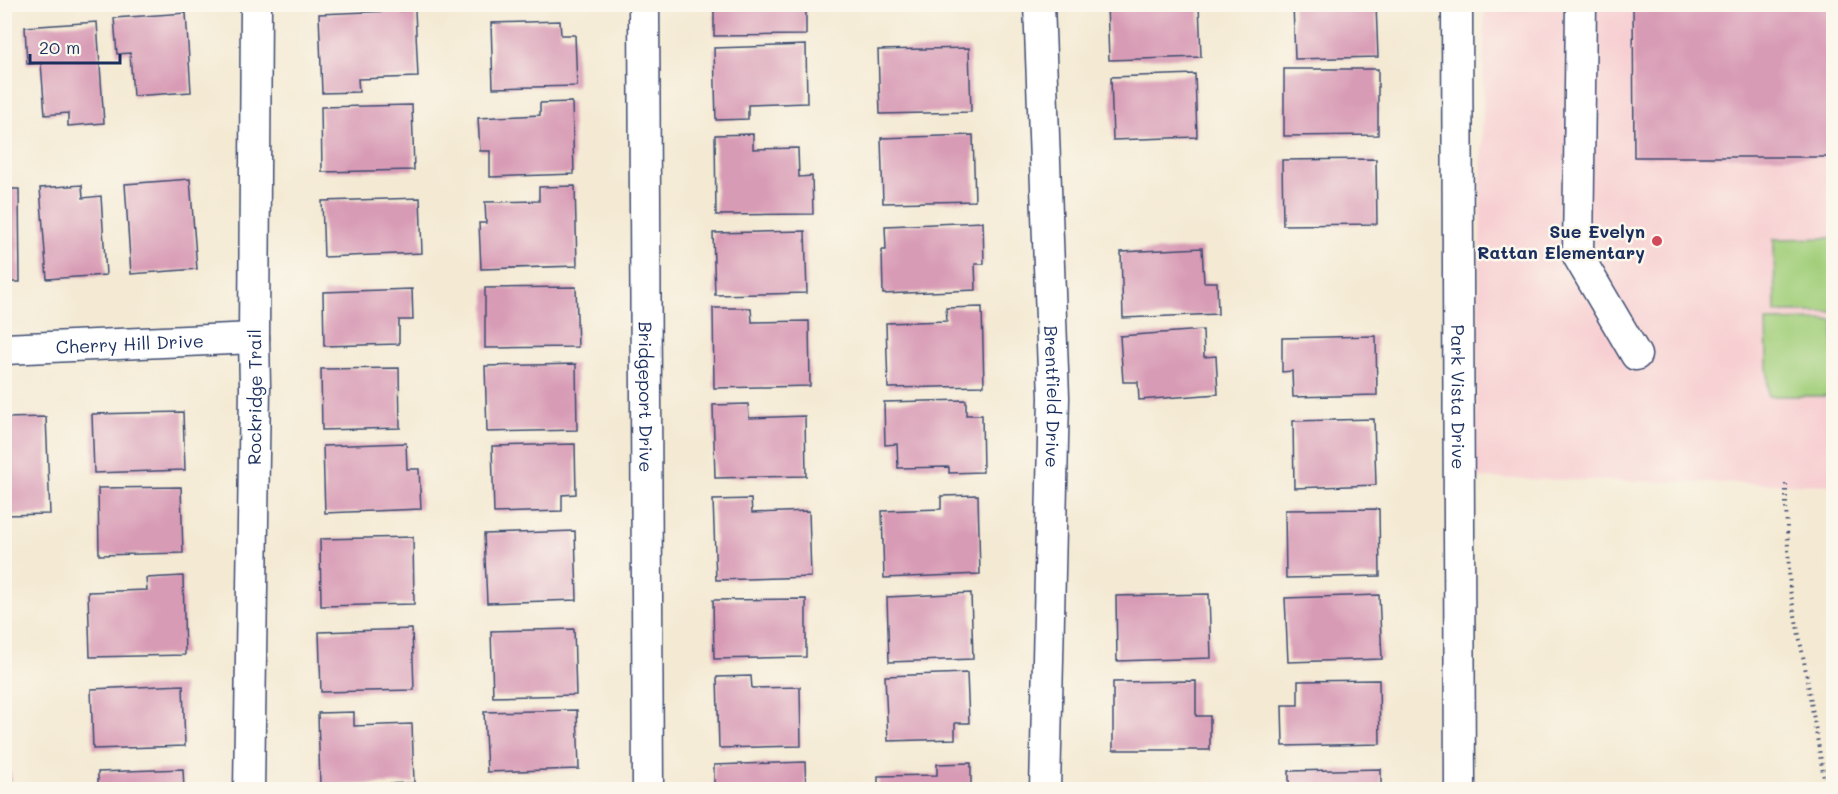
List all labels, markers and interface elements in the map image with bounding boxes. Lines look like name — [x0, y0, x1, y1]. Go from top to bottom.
scale bar — [30, 27, 120, 65]
text: 20 m — [39, 35, 80, 59]
place label: Sue Evelyn Rattan Elementary — [1477, 219, 1645, 264]
marker: Sue Evelyn Rattan Elementary — [1650, 234, 1664, 248]
street label: Bridgeport Drive — [634, 321, 658, 473]
street label: Park Vista Drive — [1446, 324, 1471, 469]
street label: Brentfield Drive — [1039, 325, 1066, 468]
street label: Cherry Hill Drive — [55, 328, 204, 359]
street label: Rockridge Trail — [242, 329, 267, 465]

